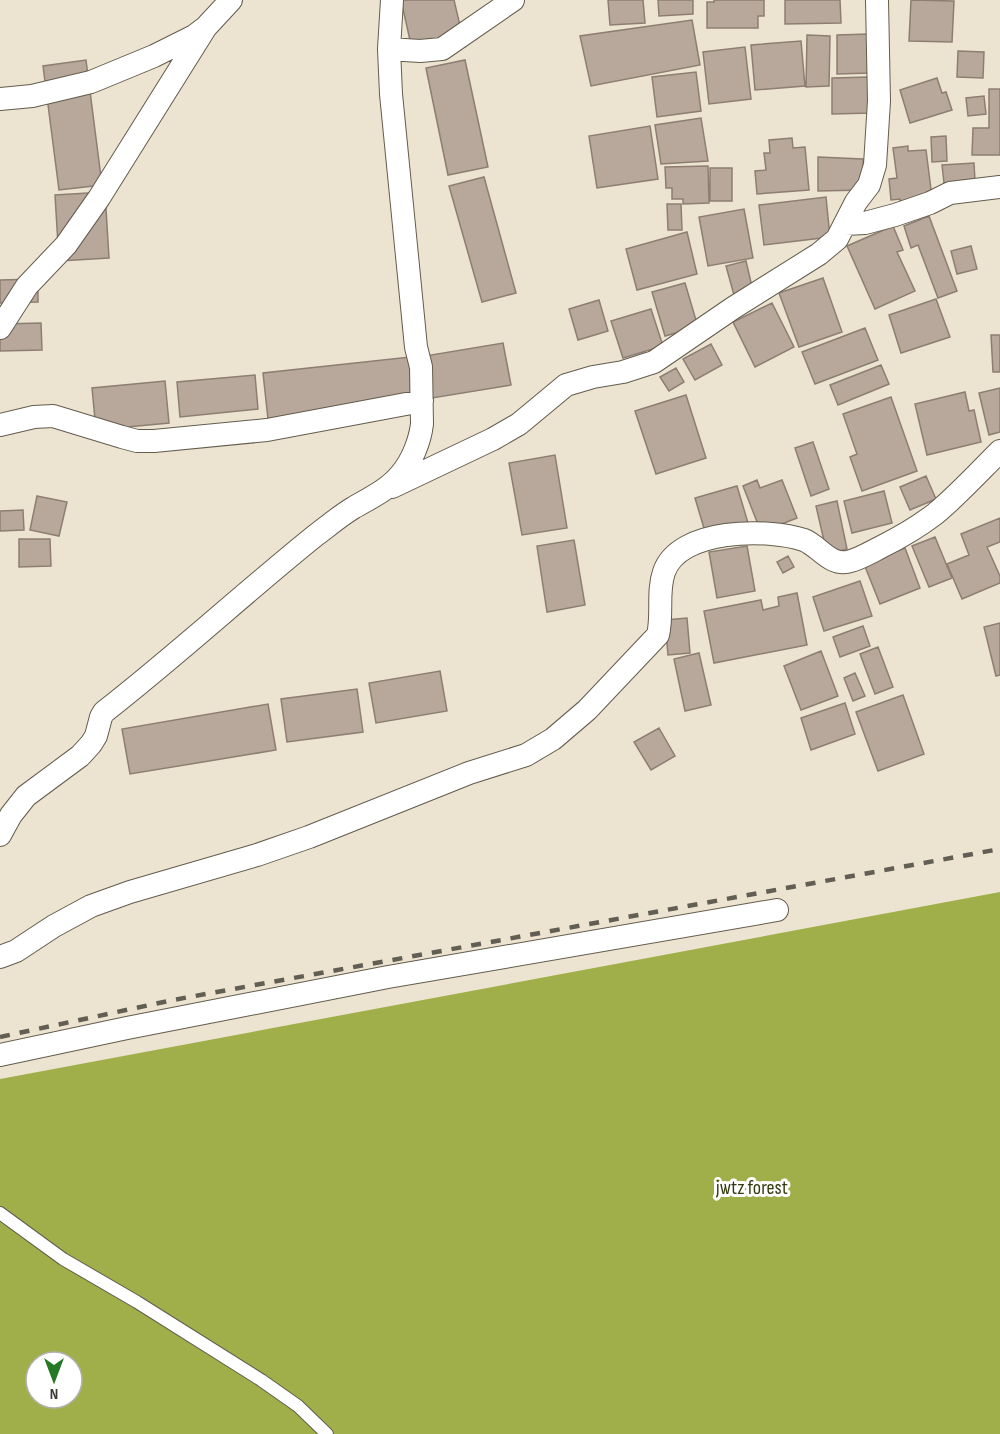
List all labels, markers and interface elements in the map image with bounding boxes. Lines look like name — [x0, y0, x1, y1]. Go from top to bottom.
park label: jwtz forest — [715, 1176, 788, 1200]
north arrow — [24, 1350, 84, 1410]
text: N — [50, 1384, 58, 1403]

